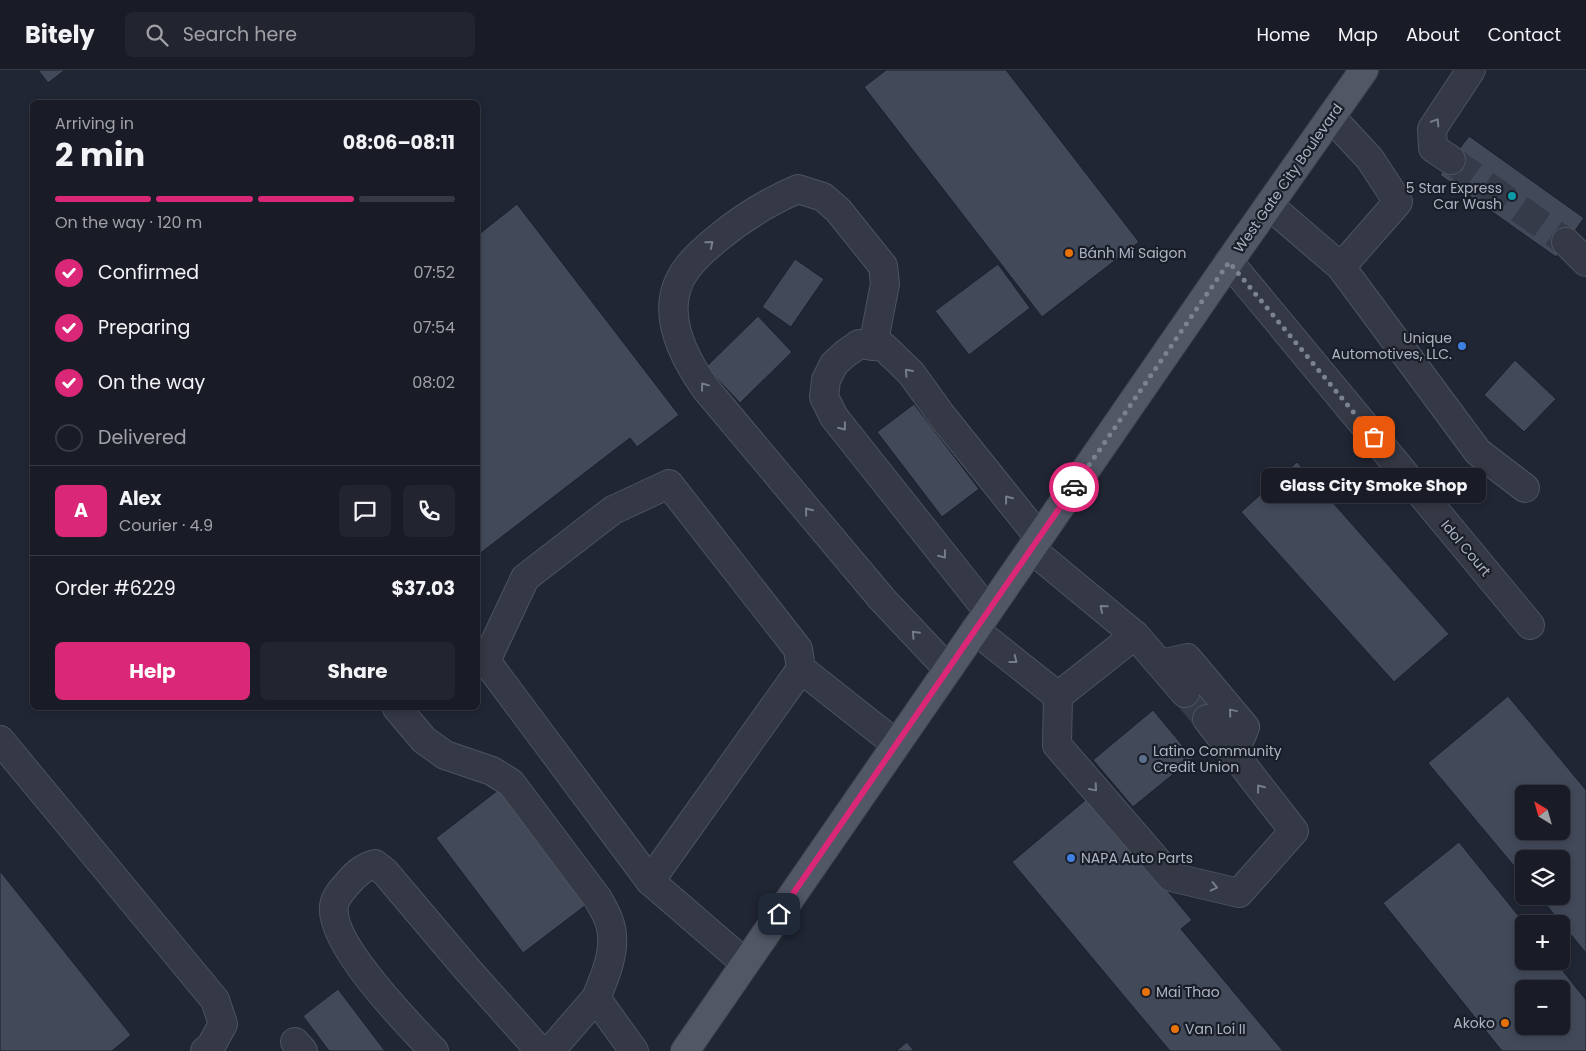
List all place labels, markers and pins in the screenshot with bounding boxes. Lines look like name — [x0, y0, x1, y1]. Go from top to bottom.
place label: 5 Star Express Car Wash — [1406, 178, 1502, 214]
marker: 5 Star Express Car Wash — [1506, 190, 1518, 202]
place label: Bánh Mì Saigon — [1079, 243, 1186, 263]
marker: Bánh Mì Saigon — [1063, 247, 1075, 259]
place label: Unique Automotives, LLC. — [1331, 328, 1452, 364]
marker: Unique Automotives, LLC. — [1456, 340, 1468, 352]
pin — [1353, 416, 1395, 458]
callout: Glass City Smoke Shop — [1262, 467, 1486, 502]
place label: Latino Community Credit Union — [1153, 741, 1282, 777]
marker: Latino Community Credit Union — [1137, 753, 1149, 765]
place label: NAPA Auto Parts — [1081, 848, 1193, 868]
marker: NAPA Auto Parts — [1065, 852, 1077, 864]
pin — [758, 893, 800, 935]
place label: Mai Thao — [1156, 982, 1220, 1002]
marker: Mai Thao — [1140, 986, 1152, 998]
place label: Akoko — [1453, 1013, 1495, 1033]
marker: Akoko — [1499, 1017, 1511, 1029]
place label: Van Loi II — [1185, 1019, 1246, 1039]
marker: Van Loi II — [1169, 1023, 1181, 1035]

